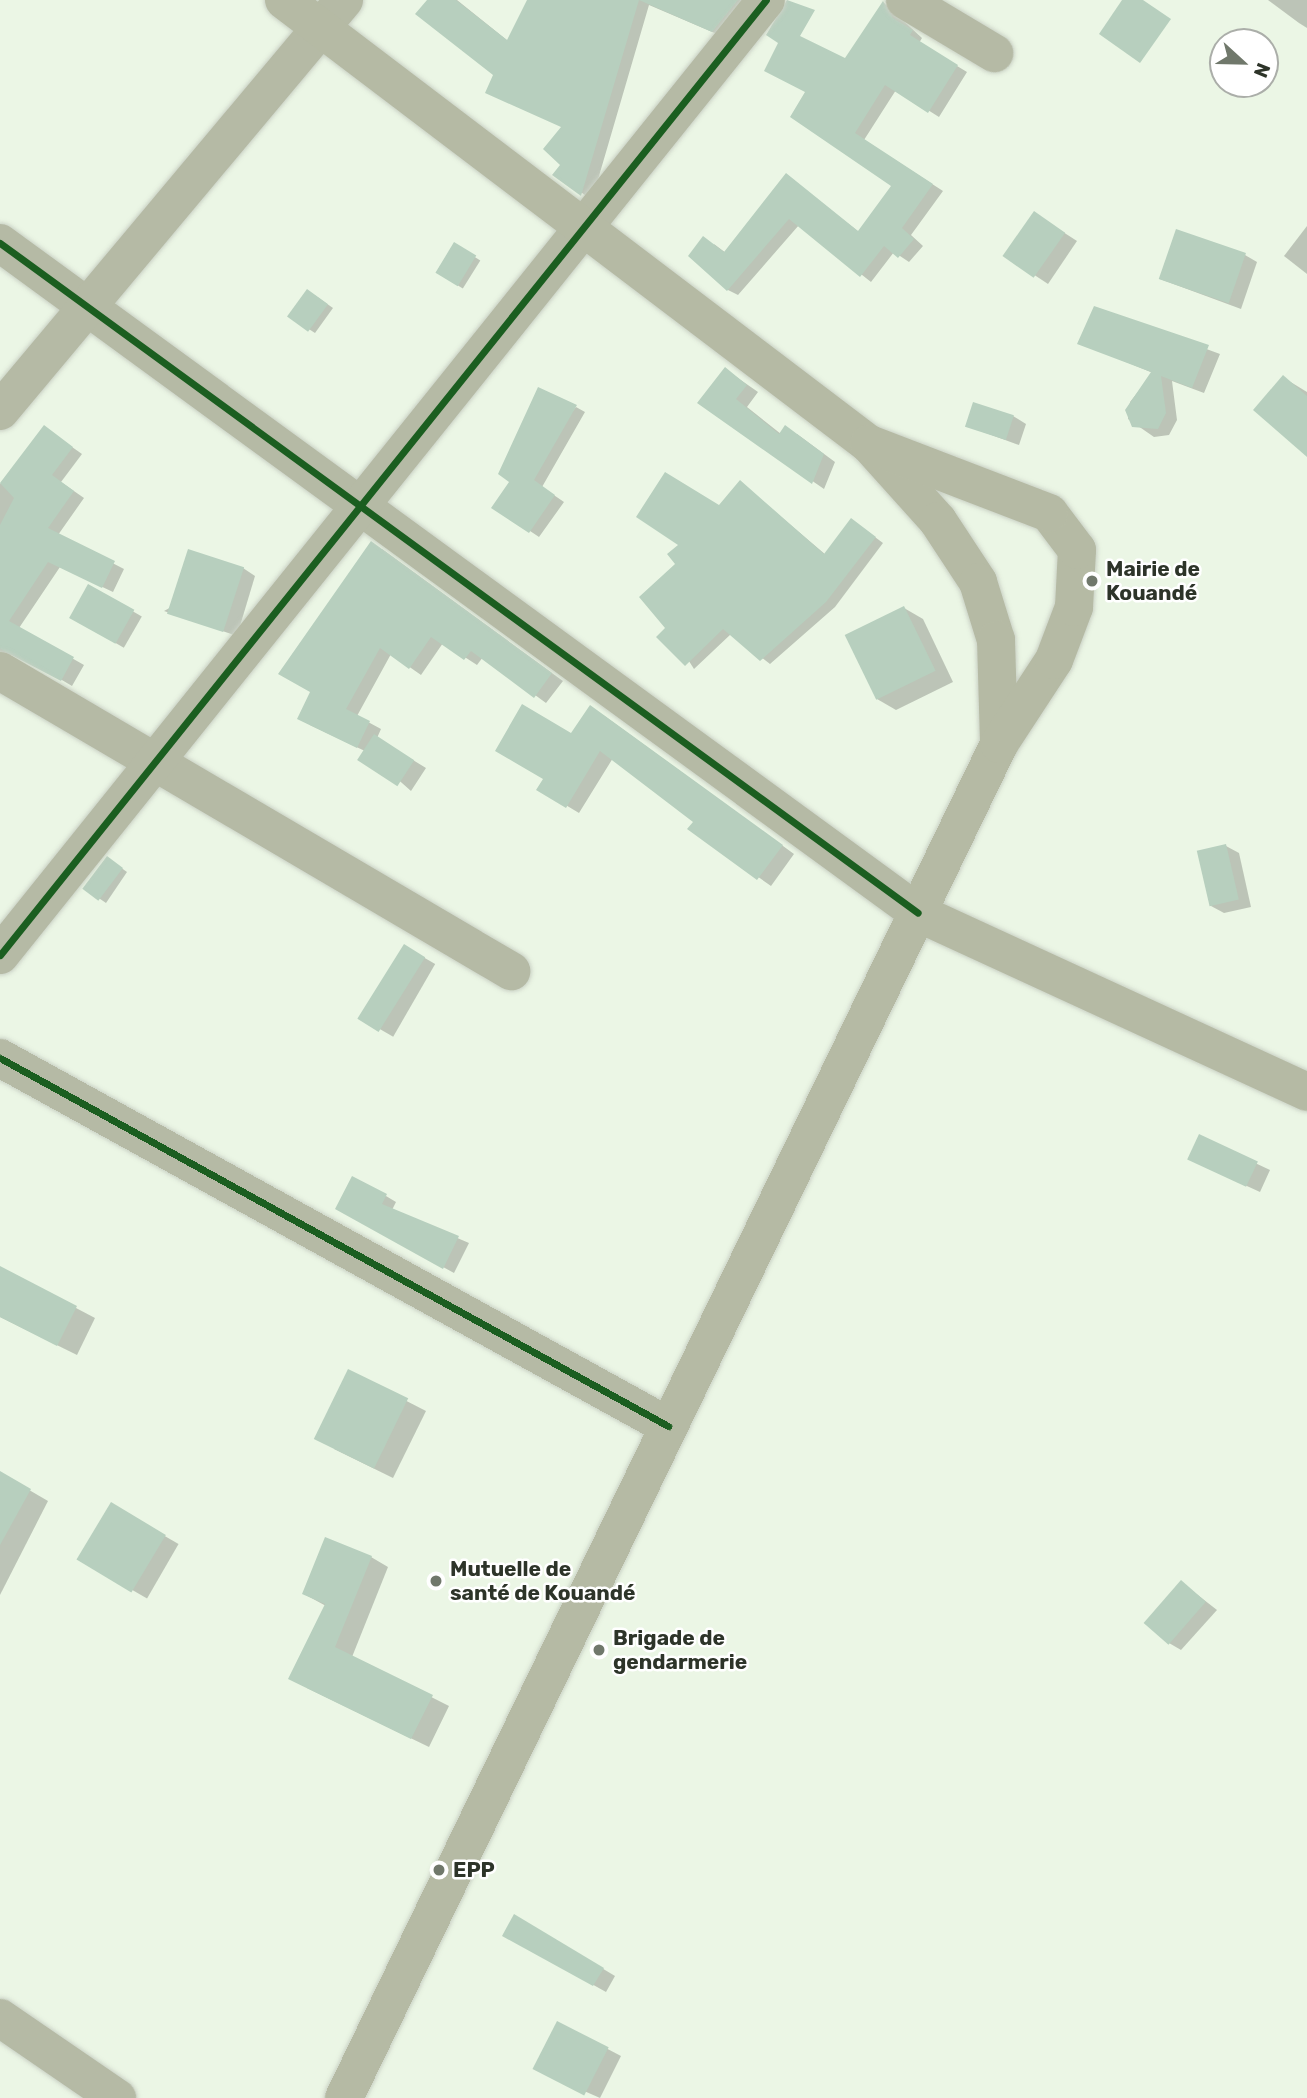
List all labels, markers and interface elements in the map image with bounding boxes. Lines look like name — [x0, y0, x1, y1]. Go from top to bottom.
north arrow — [1209, 28, 1279, 98]
text: N — [1249, 60, 1275, 81]
place label: Mairie de Kouandé — [1106, 556, 1200, 606]
marker: Mairie de Kouandé — [1084, 573, 1100, 589]
place label: Mutuelle de santé de Kouandé — [450, 1556, 636, 1606]
marker: Mutuelle de santé de Kouandé — [428, 1573, 444, 1589]
place label: Brigade de gendarmerie — [613, 1625, 747, 1675]
marker: Brigade de gendarmerie — [591, 1642, 607, 1658]
place label: EPP — [453, 1857, 495, 1883]
marker: EPP — [431, 1862, 447, 1878]

